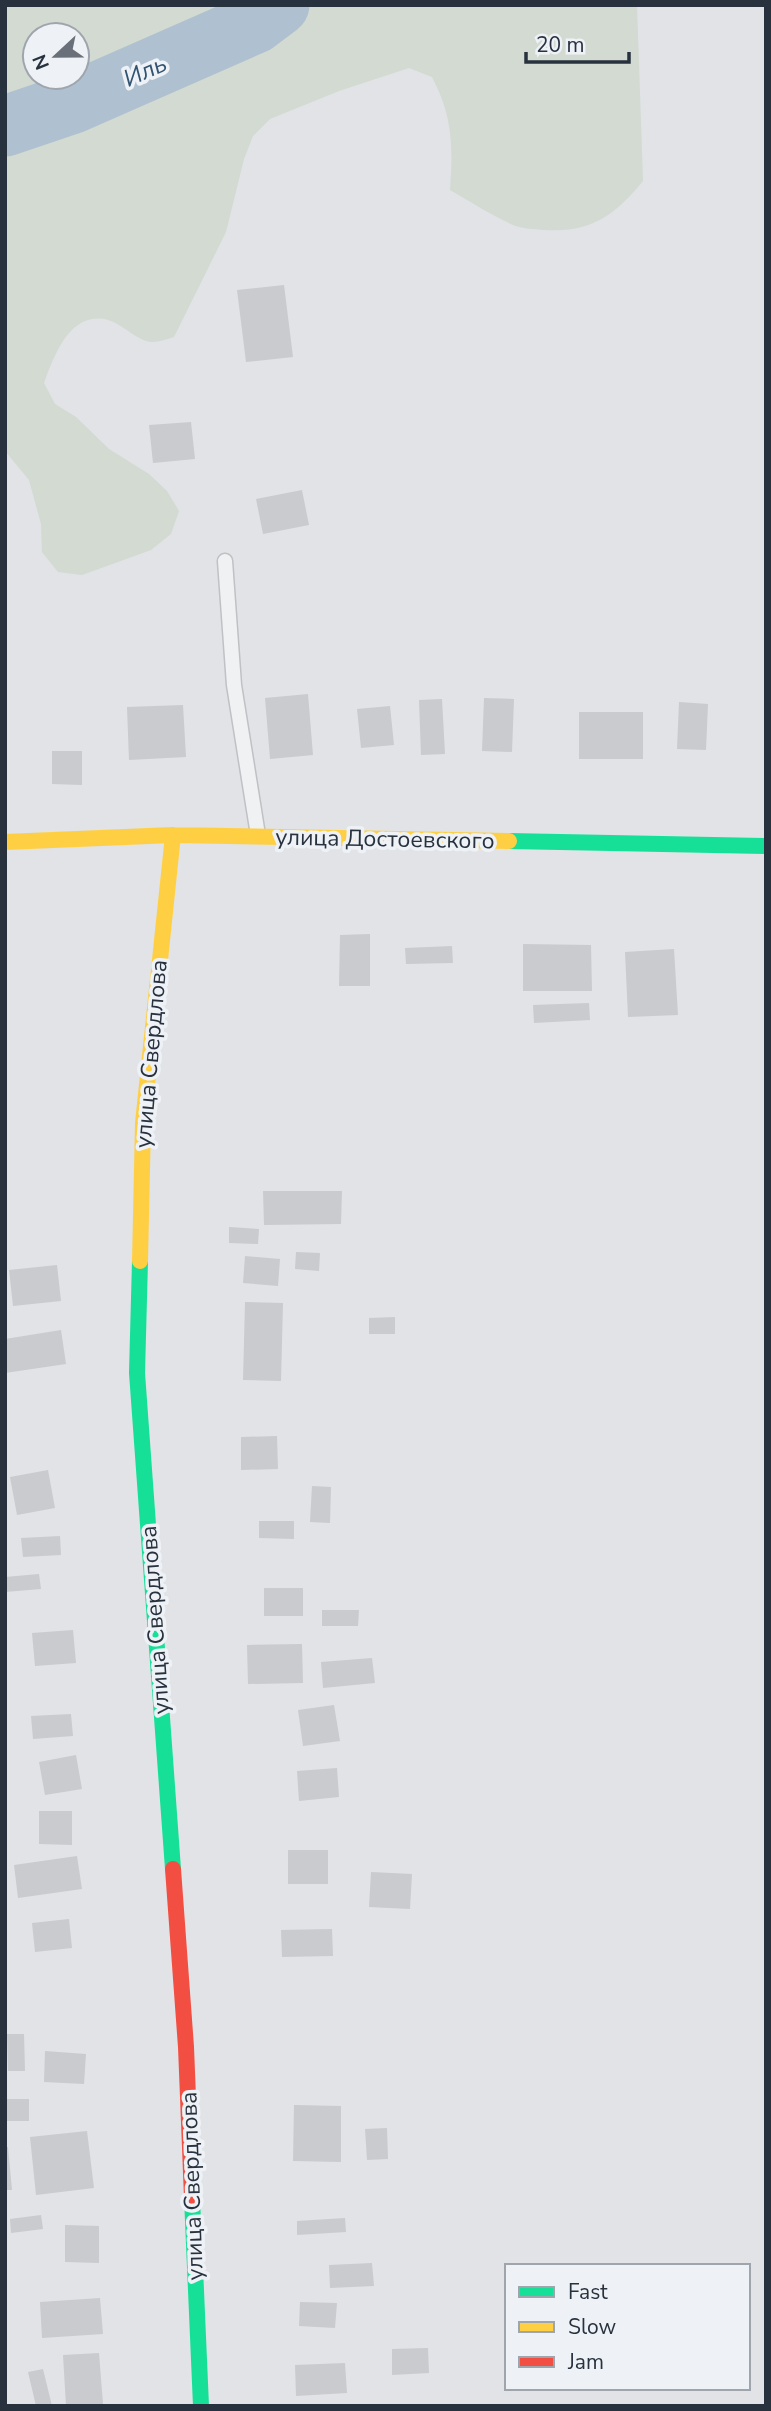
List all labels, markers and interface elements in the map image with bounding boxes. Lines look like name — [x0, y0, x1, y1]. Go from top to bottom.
north arrow — [21, 21, 91, 91]
scale bar — [526, 21, 629, 65]
text: 20 m — [536, 31, 585, 59]
water label: Иль — [118, 47, 172, 95]
text: N — [26, 51, 56, 73]
street label: улица Достоевского — [275, 822, 495, 856]
street label: улица Свердлова — [127, 958, 175, 1150]
street label: улица Свердлова — [133, 1525, 177, 1715]
street label: улица Свердлова — [173, 2091, 211, 2281]
legend — [505, 2264, 750, 2390]
text: Fast — [568, 2278, 608, 2306]
text: Slow — [568, 2313, 617, 2341]
text: Jam — [567, 2348, 604, 2376]

